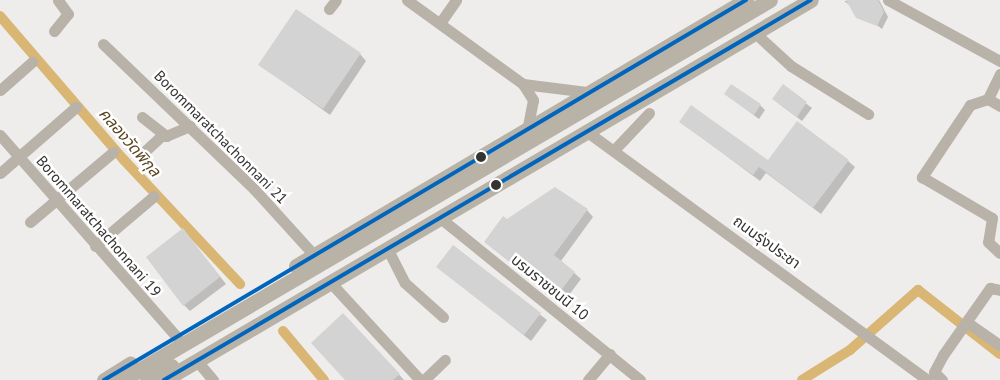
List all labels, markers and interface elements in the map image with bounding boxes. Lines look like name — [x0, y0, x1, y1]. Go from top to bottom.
street label: Borommaratchachonnani 21 — [151, 67, 291, 207]
water label: คลองวัดพิกุล — [95, 104, 165, 180]
street label: Borommaratchachonnani 19 — [33, 152, 165, 300]
unlabelled marker — [476, 152, 486, 162]
unlabelled marker — [491, 180, 501, 190]
street label: ถนนรุ่งประชา — [730, 212, 804, 272]
street label: บรมราชชนนี 10 — [508, 250, 592, 324]

